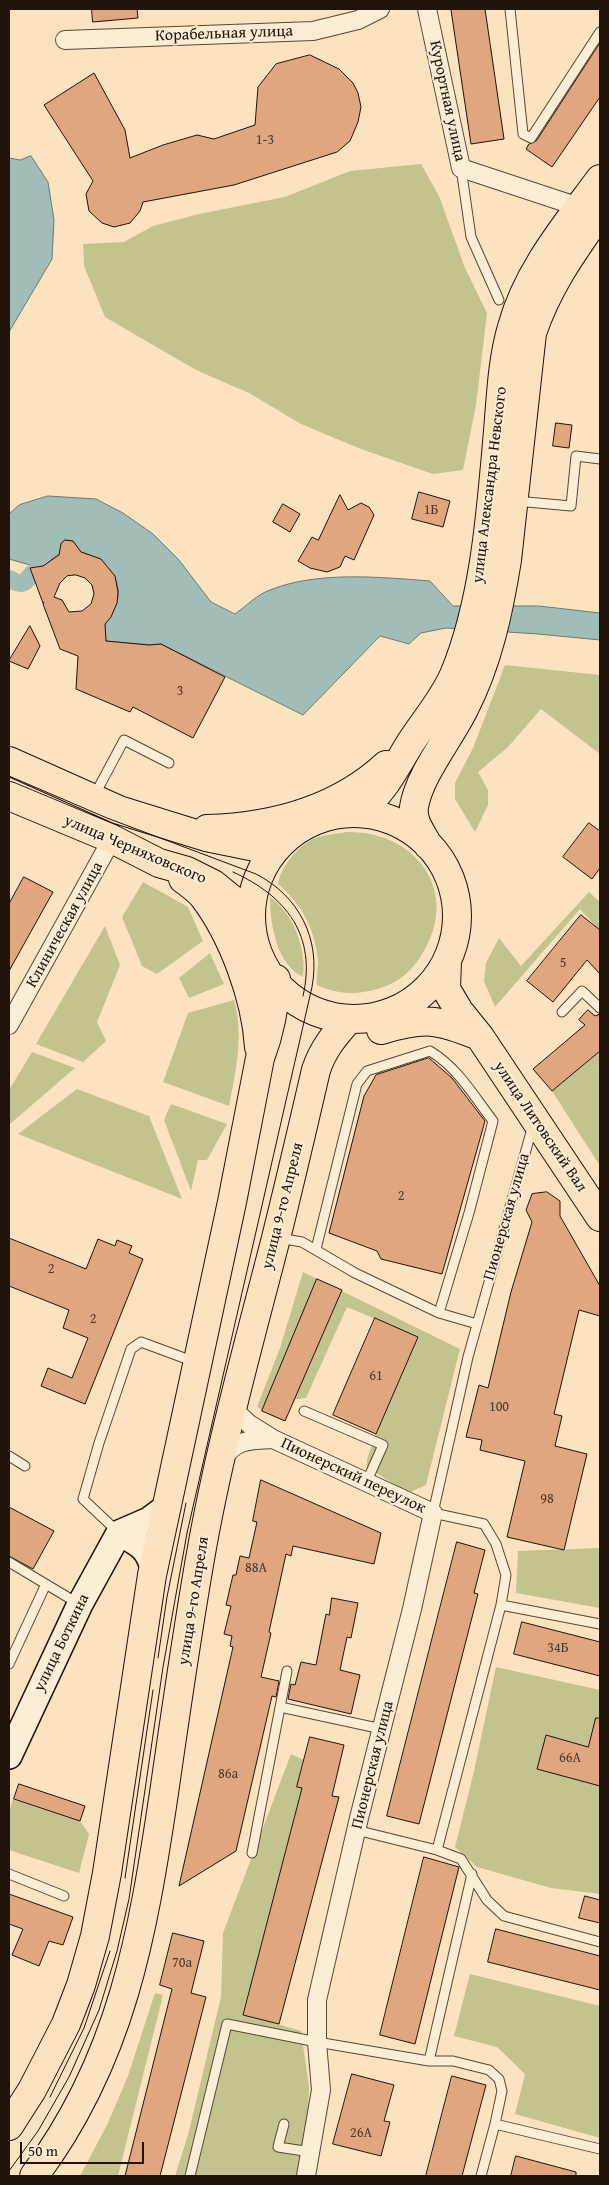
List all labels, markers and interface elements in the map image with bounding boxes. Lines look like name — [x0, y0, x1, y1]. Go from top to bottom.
street label: Корабельная улица — [155, 22, 293, 46]
street label: Курортная улица — [425, 39, 469, 163]
house number: 1-3 — [256, 132, 274, 148]
street label: улица Александра Невского — [468, 386, 512, 584]
house number: 1Б — [424, 502, 438, 518]
house number: 3 — [177, 683, 183, 699]
street label: улица Черняховского — [61, 811, 209, 889]
street label: Клиническая улица — [22, 859, 108, 991]
house number: 5 — [560, 955, 566, 971]
street label: улица Литовский Вал — [489, 1058, 591, 1196]
street label: улица 9-го Апреля — [258, 1141, 308, 1271]
street label: Пионерская улица — [480, 1151, 534, 1283]
house number: 2 — [398, 1188, 404, 1204]
house number: 2 — [48, 1261, 54, 1277]
house number: 2 — [90, 1311, 96, 1327]
house number: 61 — [369, 1368, 383, 1384]
house number: 100 — [489, 1399, 509, 1415]
street label: Пионерский переулок — [278, 1434, 428, 1518]
house number: 98 — [540, 1491, 554, 1507]
street label: улица 9-го Апреля — [174, 1535, 214, 1667]
house number: 88А — [245, 1560, 267, 1576]
street label: улица Боткина — [30, 1591, 94, 1695]
house number: 34Б — [547, 1640, 569, 1656]
street label: Пионерская улица — [348, 1699, 398, 1831]
house number: 66А — [559, 1750, 581, 1766]
house number: 86а — [218, 1766, 238, 1782]
house number: 70а — [172, 1955, 192, 1971]
house number: 26А — [350, 2125, 372, 2141]
scale bar — [22, 2132, 146, 2164]
text: 50 m — [28, 2140, 58, 2161]

